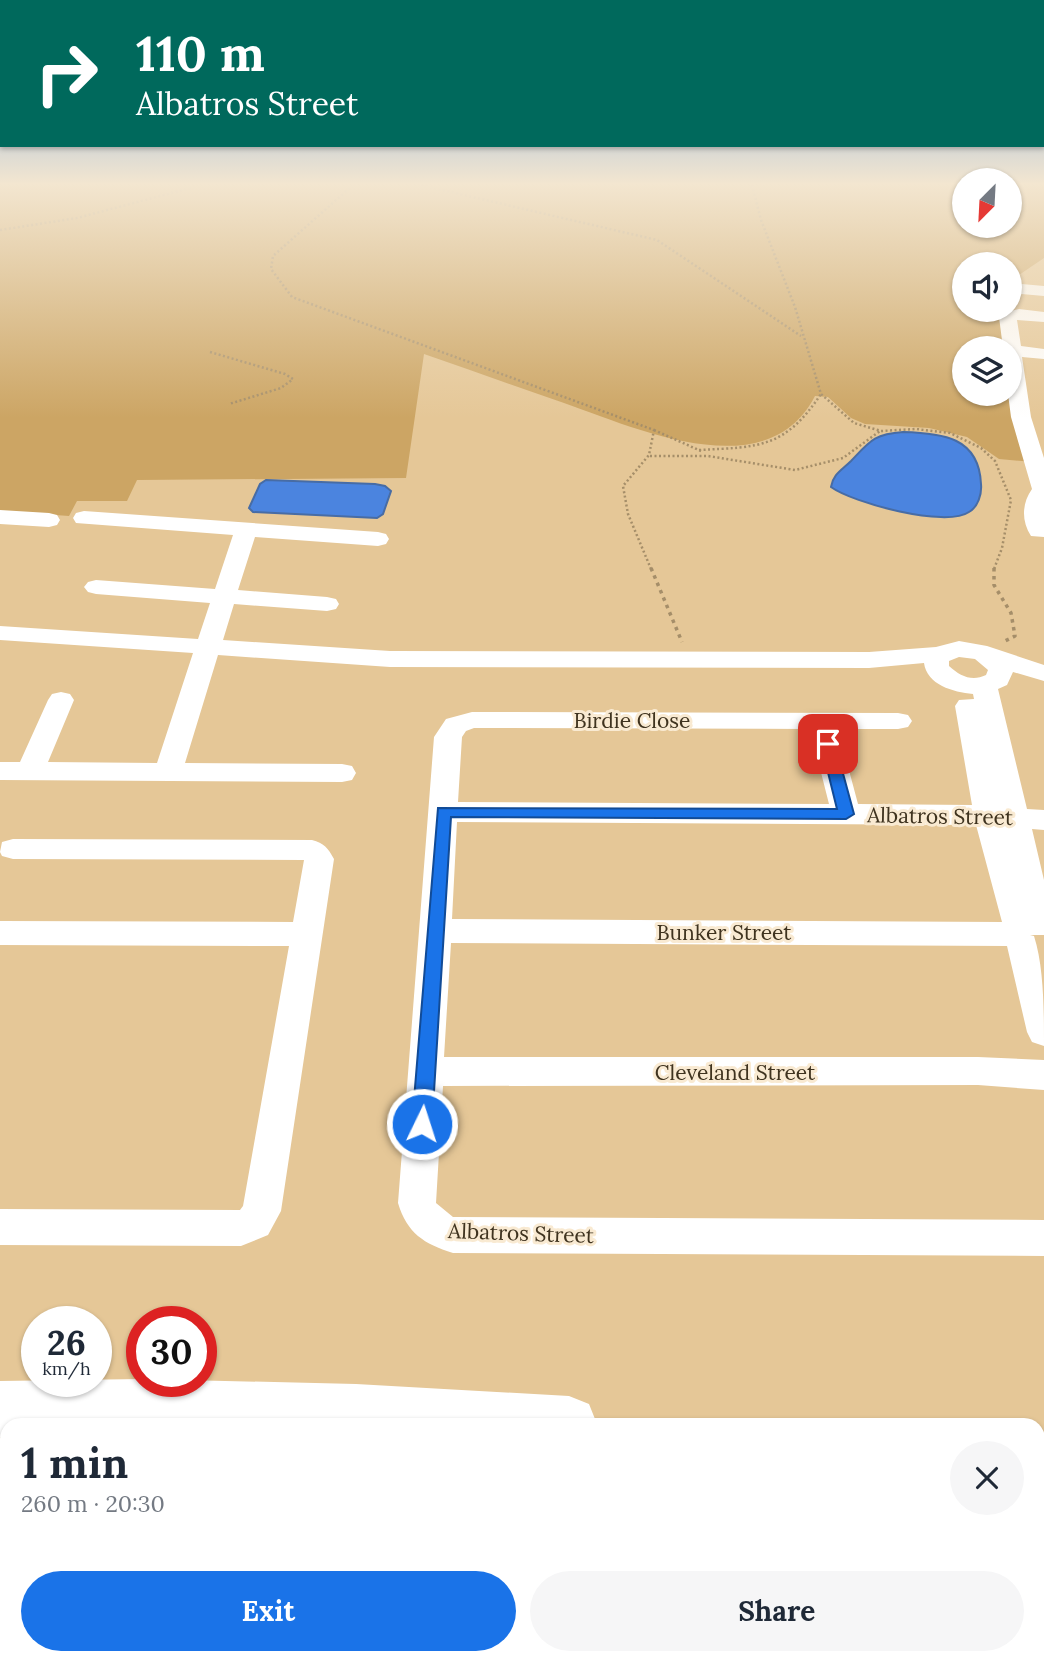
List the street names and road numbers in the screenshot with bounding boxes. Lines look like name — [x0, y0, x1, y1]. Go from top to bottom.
street label: Birdie Close — [574, 707, 690, 734]
street label: Albatros Street — [866, 801, 1014, 831]
street label: Bunker Street — [657, 919, 792, 946]
street label: Cleveland Street — [655, 1059, 816, 1086]
street label: Albatros Street — [447, 1217, 595, 1249]

